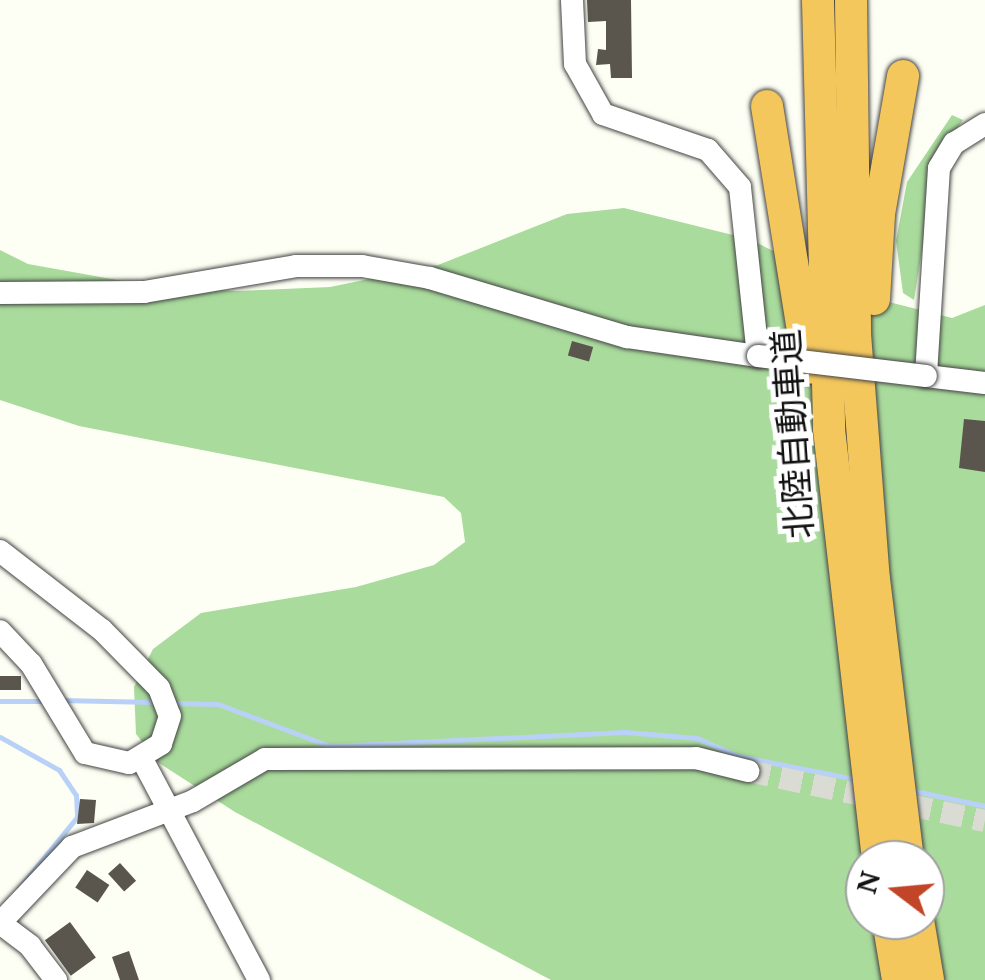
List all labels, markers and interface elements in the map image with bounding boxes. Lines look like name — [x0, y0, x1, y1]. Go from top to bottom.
street label: 北陸自動車道 — [764, 328, 820, 540]
north arrow — [845, 840, 945, 940]
text: N — [847, 867, 888, 897]

